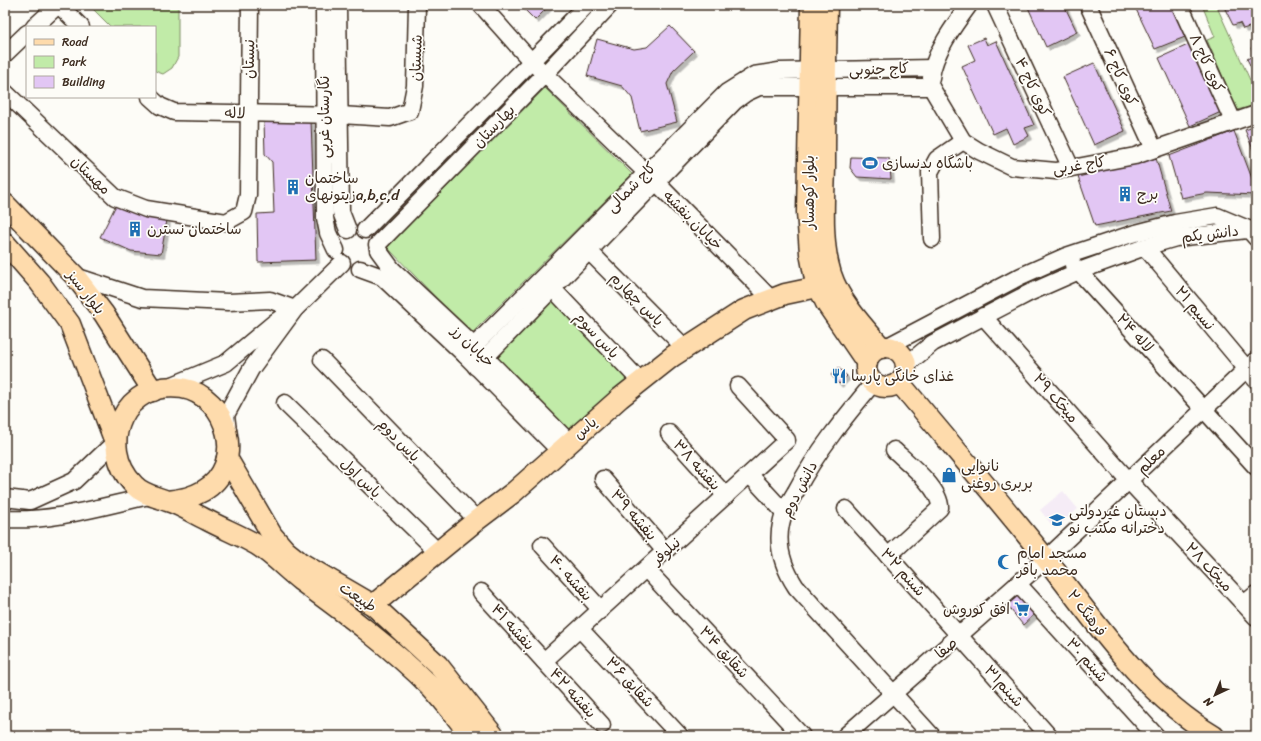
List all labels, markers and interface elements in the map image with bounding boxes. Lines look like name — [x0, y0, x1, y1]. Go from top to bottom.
legend — [26, 26, 156, 98]
street label: کوی کاج ۸ — [1182, 29, 1232, 97]
text: Road — [62, 31, 89, 53]
street label: شبستان — [402, 34, 430, 82]
street label: نیستان — [236, 39, 262, 79]
street label: کوی کاج ۶ — [1097, 44, 1145, 110]
text: Park — [62, 51, 87, 73]
street label: کوی کاج ۴ — [1008, 53, 1058, 121]
street label: کاج جنوبی — [848, 55, 910, 83]
text: Building — [62, 71, 105, 93]
street label: نگارستان غربی — [311, 76, 337, 158]
street label: بهارستان — [466, 98, 522, 154]
street label: لاله — [224, 100, 246, 126]
street label: کاج غربی — [1051, 148, 1107, 182]
street label: مهستان — [65, 149, 117, 201]
place label: باشگاه بدنسازی — [882, 150, 973, 176]
sports icon: باشگاه بدنسازی — [861, 154, 879, 172]
street label: کاج شمالی — [599, 155, 663, 219]
street label: بلوار کوهسار — [796, 155, 822, 230]
place label: ساختمان زیتونهایa,b,c,d — [305, 165, 400, 208]
building icon: ساختمان زیتونهایa,b,c,d — [284, 178, 302, 196]
place label: برج — [1137, 181, 1158, 207]
street label: خیابان بنفشه — [657, 184, 729, 256]
building icon: برج — [1116, 185, 1134, 203]
place label: ساختمان نسترن — [147, 216, 242, 242]
street label: دانش یکم — [1180, 218, 1240, 250]
building icon: ساختمان نسترن — [126, 220, 144, 238]
street label: بلوار سبز — [59, 262, 112, 320]
street label: یاس چهارم — [603, 265, 671, 333]
street label: نسیم ۲۱ — [1168, 280, 1222, 336]
street label: یاس سوم — [568, 305, 626, 365]
street label: لاله ۲۴ — [1110, 307, 1160, 359]
street label: خیابان رز — [444, 318, 501, 374]
place label: غذای خانگی پارسا — [851, 363, 954, 389]
restaurant icon: غذای خانگی پارسا — [830, 367, 848, 385]
street label: میخک ۲۹ — [1027, 367, 1085, 429]
street label: یاس — [567, 410, 603, 446]
street label: یاس دوم — [371, 412, 427, 468]
street label: بنفشه ۳۸ — [666, 433, 728, 497]
street label: معلم — [1130, 439, 1172, 481]
street label: یاس اول — [334, 451, 388, 505]
place label: نانوایی بربری روغنی — [961, 453, 1033, 496]
street label: دانش دوم — [773, 456, 825, 522]
shop icon: نانوایی بربری روغنی — [940, 466, 958, 484]
street label: بنفشه ۳۹ — [604, 483, 664, 547]
place label: دبستان غیردولتی دخترانه مکتب نو — [1068, 498, 1167, 541]
school or university icon: دبستان غیردولتی دخترانه مکتب نو — [1048, 511, 1066, 529]
street label: نیلوفر — [644, 530, 687, 572]
street label: میخک ۲۸ — [1179, 536, 1239, 598]
place label: مسجد امام محمد باقر — [1015, 540, 1087, 583]
street label: شبنم ۳۲ — [874, 542, 932, 602]
street label: بنفشه ۴۰ — [543, 549, 599, 607]
mosque icon: مسجد امام محمد باقر — [996, 553, 1014, 571]
street label: طبیعت — [334, 575, 382, 619]
street label: فرهنگ ۲ — [1060, 584, 1114, 642]
place label: افق کوروش — [943, 596, 1010, 622]
street label: بنفشه ۴۱ — [484, 597, 542, 657]
supermarket icon: افق کوروش — [1013, 600, 1031, 618]
street label: شقایق ۳۴ — [693, 620, 755, 684]
street label: صفا — [929, 631, 963, 665]
street label: شبنم ۳۰ — [1060, 632, 1114, 688]
street label: شقایق ۳۶ — [599, 650, 661, 714]
street label: شبنم۳۱ — [978, 659, 1030, 713]
street label: بنفشه ۴۲ — [543, 662, 603, 724]
north arrow — [1195, 675, 1235, 715]
text: N — [1199, 692, 1218, 712]

